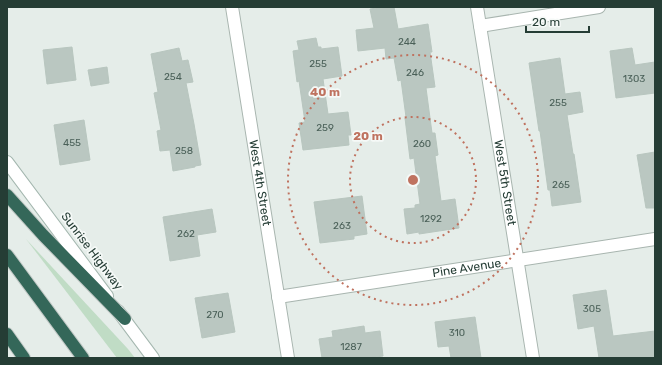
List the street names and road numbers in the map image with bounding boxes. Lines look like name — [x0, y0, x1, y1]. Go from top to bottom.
street label: West 4th Street — [246, 139, 274, 227]
street label: West 5th Street — [491, 139, 519, 227]
street label: Sunrise Highway — [58, 209, 126, 293]
street label: Pine Avenue — [431, 256, 502, 280]

